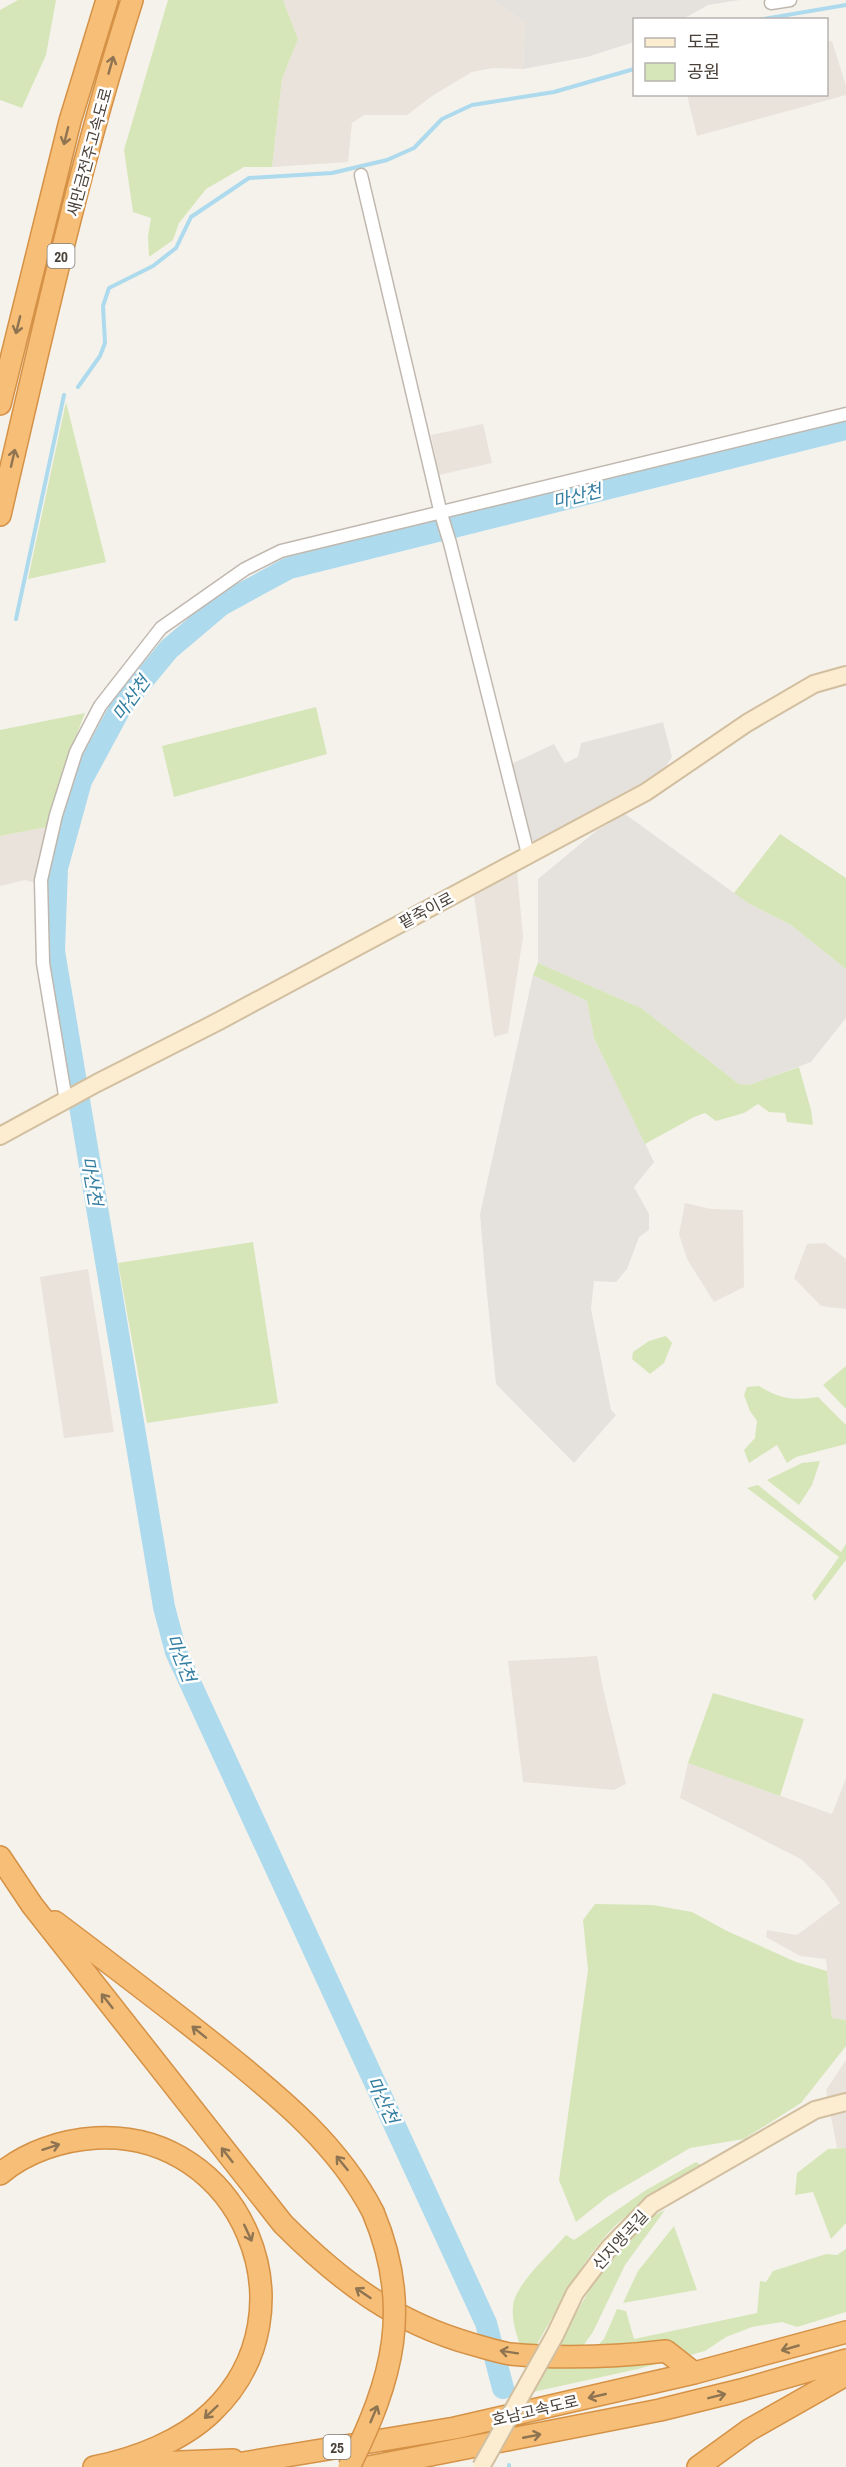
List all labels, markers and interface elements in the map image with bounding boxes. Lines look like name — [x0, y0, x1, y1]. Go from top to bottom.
legend — [633, 18, 828, 96]
text: 도로 — [687, 29, 720, 54]
one-way arrow — [106, 56, 118, 75]
text: 공원 — [687, 59, 720, 84]
street label: 새만금전주고속도로 — [61, 85, 117, 219]
one-way arrow — [60, 127, 72, 146]
road number: 20 — [48, 244, 74, 268]
one-way arrow — [12, 316, 24, 335]
one-way arrow — [8, 449, 20, 468]
water label: 마산천 — [550, 477, 606, 514]
water label: 마산천 — [106, 669, 157, 725]
street label: 팥죽이로 — [395, 886, 457, 934]
water label: 마산천 — [75, 1154, 109, 1210]
water label: 마산천 — [160, 1630, 202, 1688]
one-way arrow — [100, 1993, 113, 2009]
one-way arrow — [191, 2025, 207, 2038]
water label: 마산천 — [361, 2072, 406, 2130]
one-way arrow — [41, 2141, 60, 2152]
one-way arrow — [220, 2147, 233, 2163]
one-way arrow — [335, 2156, 348, 2172]
street label: 신지앵곡길 — [587, 2205, 653, 2275]
one-way arrow — [242, 2224, 254, 2242]
one-way arrow — [355, 2287, 371, 2299]
one-way arrow — [781, 2343, 800, 2354]
one-way arrow — [499, 2347, 519, 2358]
street label: 호남고속도로 — [489, 2389, 581, 2431]
one-way arrow — [707, 2389, 726, 2401]
one-way arrow — [588, 2391, 607, 2402]
one-way arrow — [204, 2405, 219, 2419]
one-way arrow — [369, 2405, 380, 2424]
one-way arrow — [522, 2430, 542, 2441]
road number: 25 — [324, 2435, 350, 2459]

